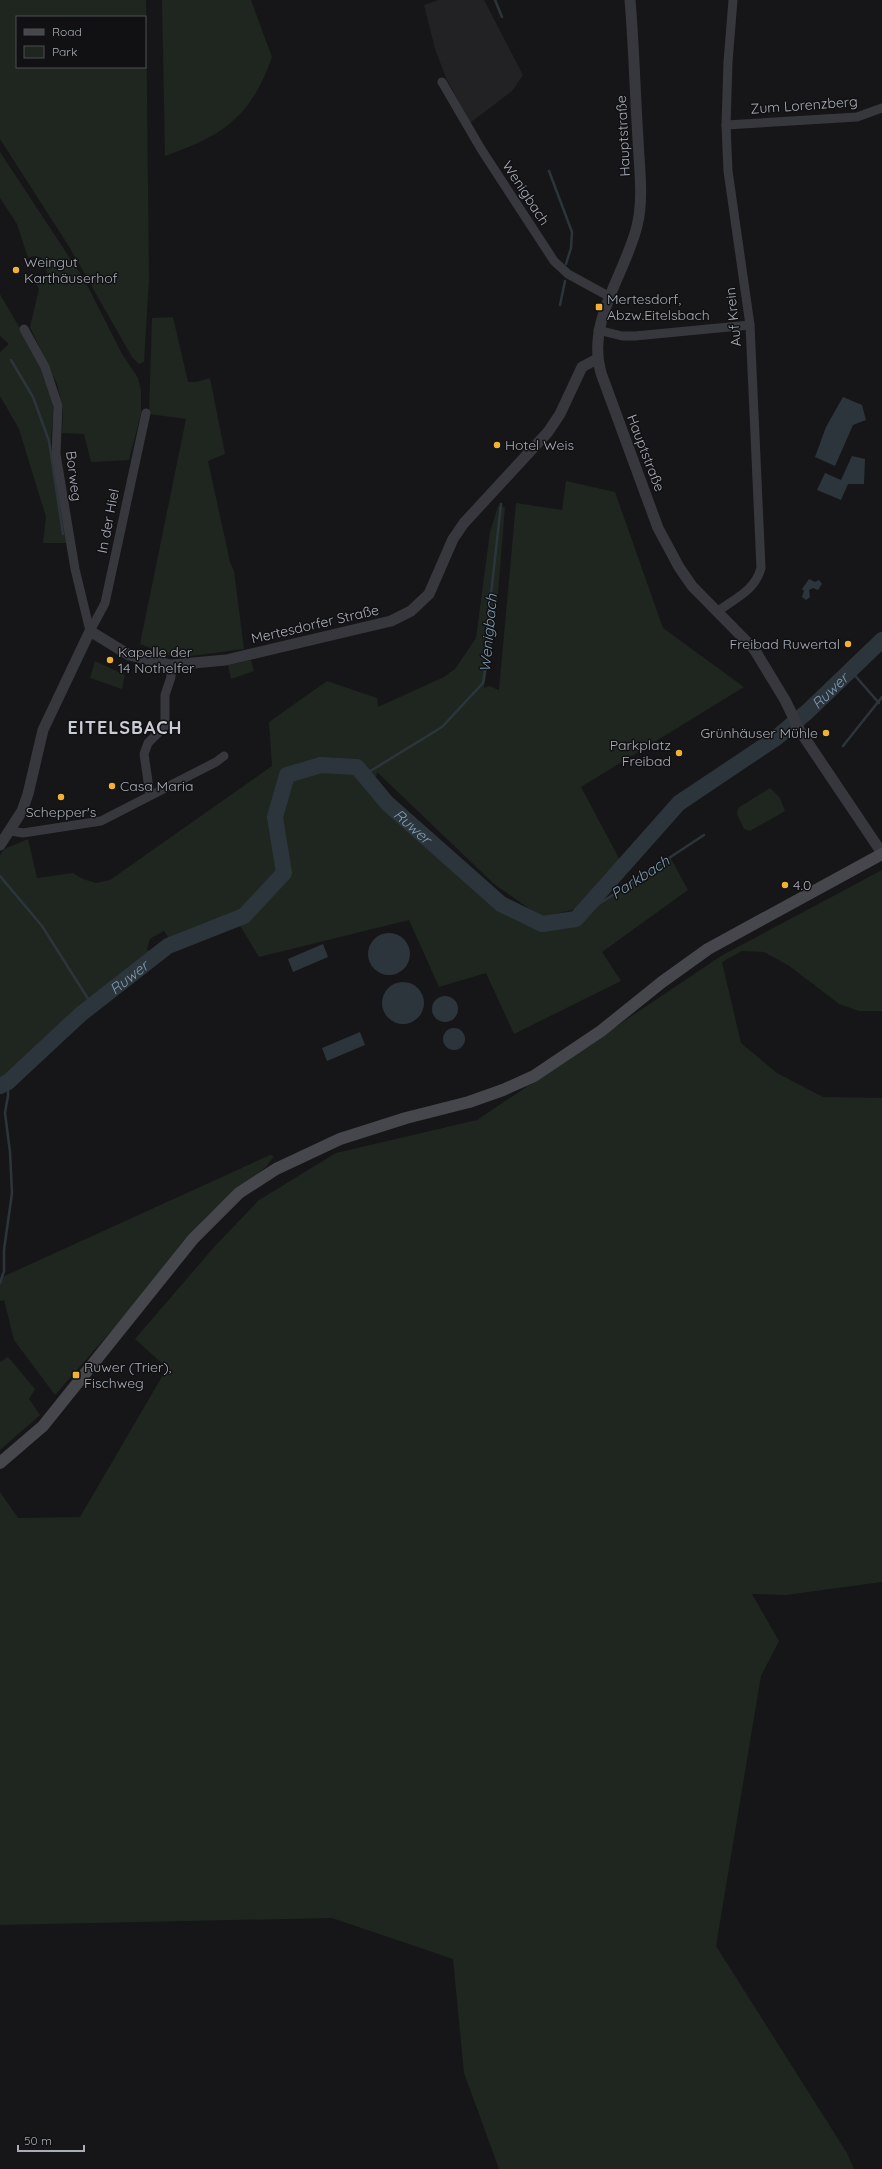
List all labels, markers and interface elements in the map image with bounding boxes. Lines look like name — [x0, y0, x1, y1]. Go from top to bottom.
legend — [16, 16, 146, 68]
text: Road — [52, 24, 82, 39]
text: Park — [52, 44, 77, 59]
street label: Zum Lorenzberg — [750, 92, 858, 118]
street label: Hauptstraße — [612, 95, 634, 177]
street label: Wenigbach — [499, 157, 553, 229]
place label: Weingut Karthäuserhof — [24, 253, 118, 287]
marker: Weingut Karthäuserhof — [11, 265, 21, 275]
street label: Auf Krein — [721, 287, 745, 347]
place label: Mertesdorf, Abzw.Eitelsbach — [607, 290, 710, 324]
marker: Mertesdorf, Abzw.Eitelsbach — [594, 302, 604, 312]
street label: Hauptstraße — [623, 412, 669, 494]
place label: Hotel Weis — [505, 436, 574, 454]
marker: Hotel Weis — [492, 440, 502, 450]
street label: Borweg — [62, 450, 86, 502]
street label: In der Hiel — [93, 487, 123, 555]
water label: Wenigbach — [475, 593, 501, 673]
street label: Mertesdorfer Straße — [249, 601, 381, 647]
place label: Freibad Ruwertal — [729, 635, 840, 653]
marker: Freibad Ruwertal — [843, 639, 853, 649]
place label: Kapelle der 14 Nothelfer — [118, 643, 195, 677]
marker: Kapelle der 14 Nothelfer — [105, 655, 115, 665]
water label: Ruwer — [807, 667, 853, 713]
district label: EITELSBACH — [67, 716, 183, 739]
place label: Grünhäuser Mühle — [700, 724, 818, 742]
marker: Grünhäuser Mühle — [821, 728, 831, 738]
place label: Parkplatz Freibad — [610, 736, 671, 770]
marker: Parkplatz Freibad — [674, 748, 684, 758]
place label: Casa Maria — [120, 777, 194, 795]
marker: Casa Maria — [107, 781, 117, 791]
marker: Schepper's — [56, 792, 66, 802]
place label: Schepper's — [26, 803, 96, 821]
water label: Ruwer — [390, 804, 437, 849]
water label: Parkbach — [607, 851, 673, 903]
place label: 4.0 — [793, 876, 811, 894]
marker: 4.0 — [780, 880, 790, 890]
water label: Ruwer — [105, 954, 153, 998]
place label: Ruwer (Trier), Fischweg — [84, 1358, 172, 1392]
marker: Ruwer (Trier), Fischweg — [71, 1370, 81, 1380]
scale bar — [18, 2127, 84, 2153]
text: 50 m — [24, 2133, 52, 2148]

